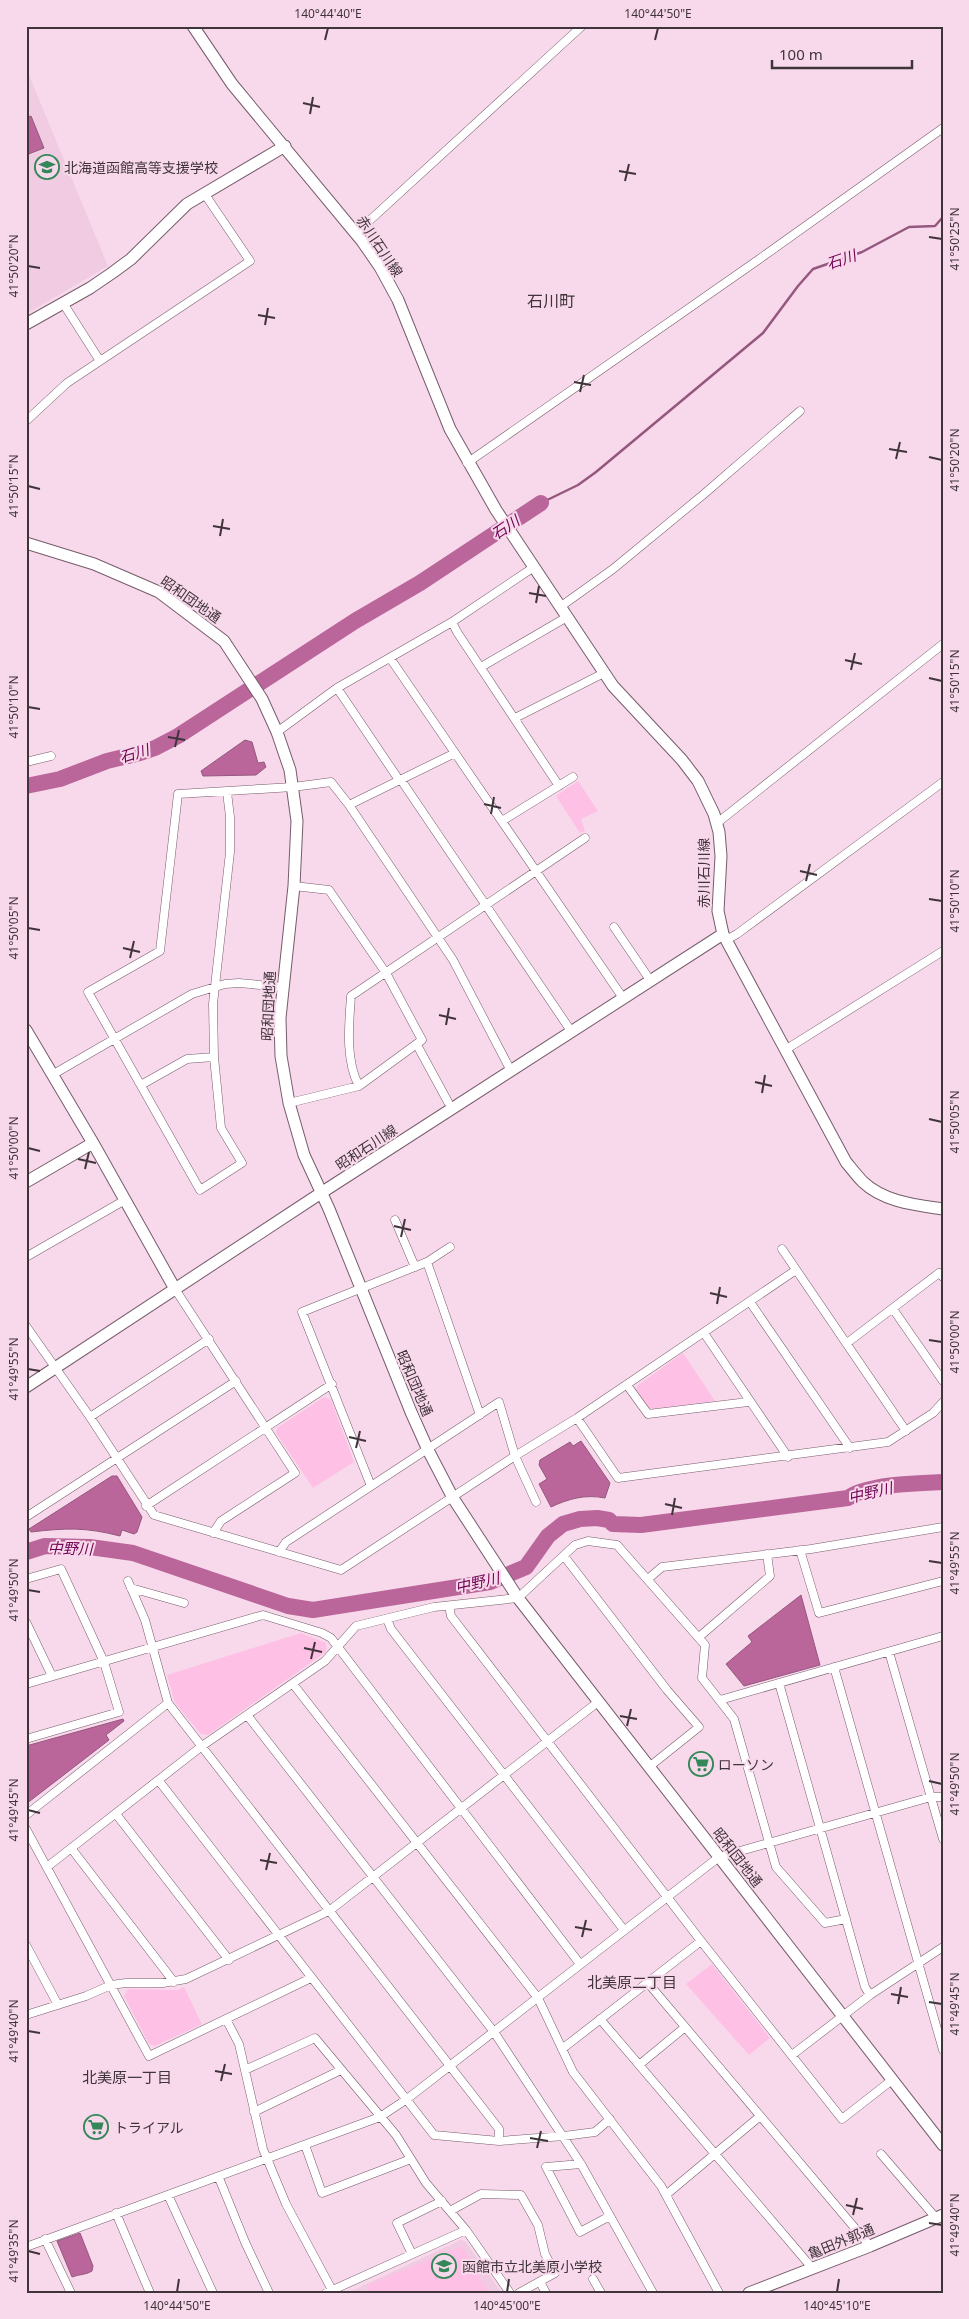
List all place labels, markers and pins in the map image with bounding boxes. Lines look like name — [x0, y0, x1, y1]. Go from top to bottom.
school or university icon: 北海道函館高等支援学校 — [34, 154, 60, 180]
place label: 北海道函館高等支援学校 — [64, 158, 218, 177]
supermarket icon: ローソン — [688, 1751, 714, 1777]
place label: ローソン — [718, 1755, 774, 1774]
supermarket icon: トライアル — [83, 2114, 109, 2140]
place label: トライアル — [114, 2118, 184, 2137]
school or university icon: 函館市立北美原小学校 — [431, 2253, 457, 2279]
place label: 函館市立北美原小学校 — [462, 2257, 602, 2276]

